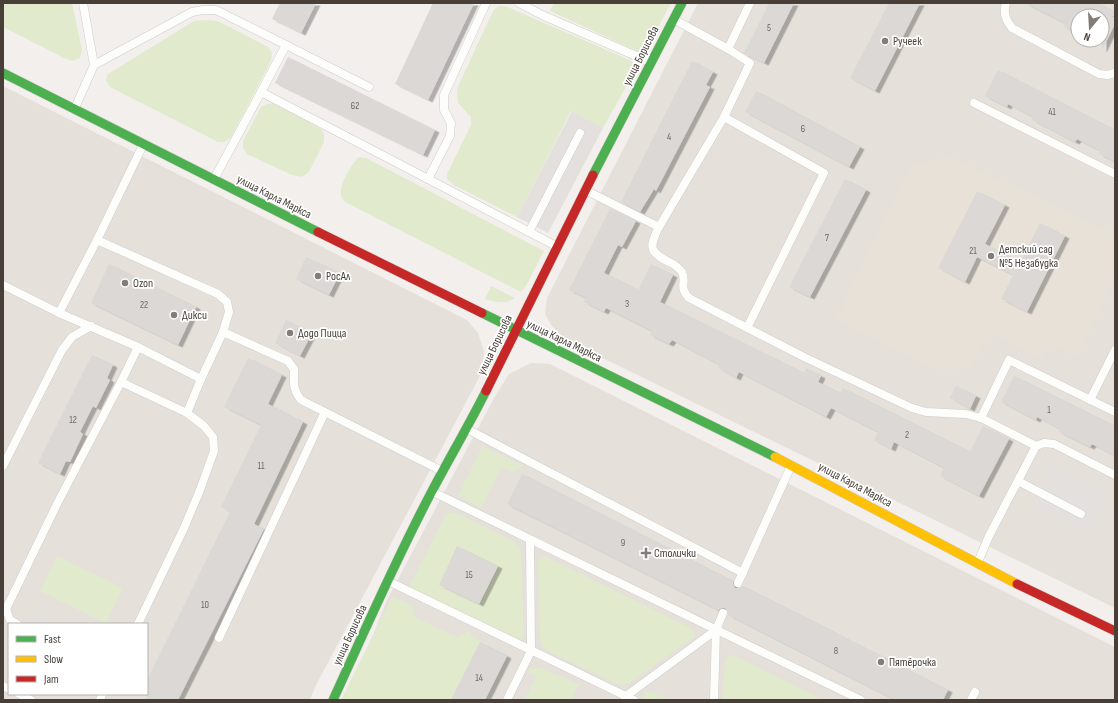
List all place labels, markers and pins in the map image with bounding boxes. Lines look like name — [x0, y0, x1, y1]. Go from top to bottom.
place label: Ручеек — [893, 34, 922, 49]
marker: Ручеек — [880, 36, 890, 46]
place label: Детский сад №5 Незабудка — [999, 242, 1058, 271]
marker: Детский сад №5 Незабудка — [986, 251, 996, 261]
place label: РосАл — [326, 269, 351, 284]
marker: РосАл — [313, 271, 323, 281]
place label: Ozon — [133, 276, 153, 291]
marker: Ozon — [120, 278, 130, 288]
place label: Дикси — [182, 308, 207, 323]
marker: Дикси — [169, 310, 179, 320]
place label: Додо Пицца — [298, 326, 347, 341]
marker: Додо Пицца — [285, 328, 295, 338]
place label: Столички — [654, 546, 696, 561]
marker: Столички — [641, 548, 651, 558]
place label: Пятёрочка — [889, 655, 937, 670]
marker: Пятёрочка — [876, 657, 886, 667]

